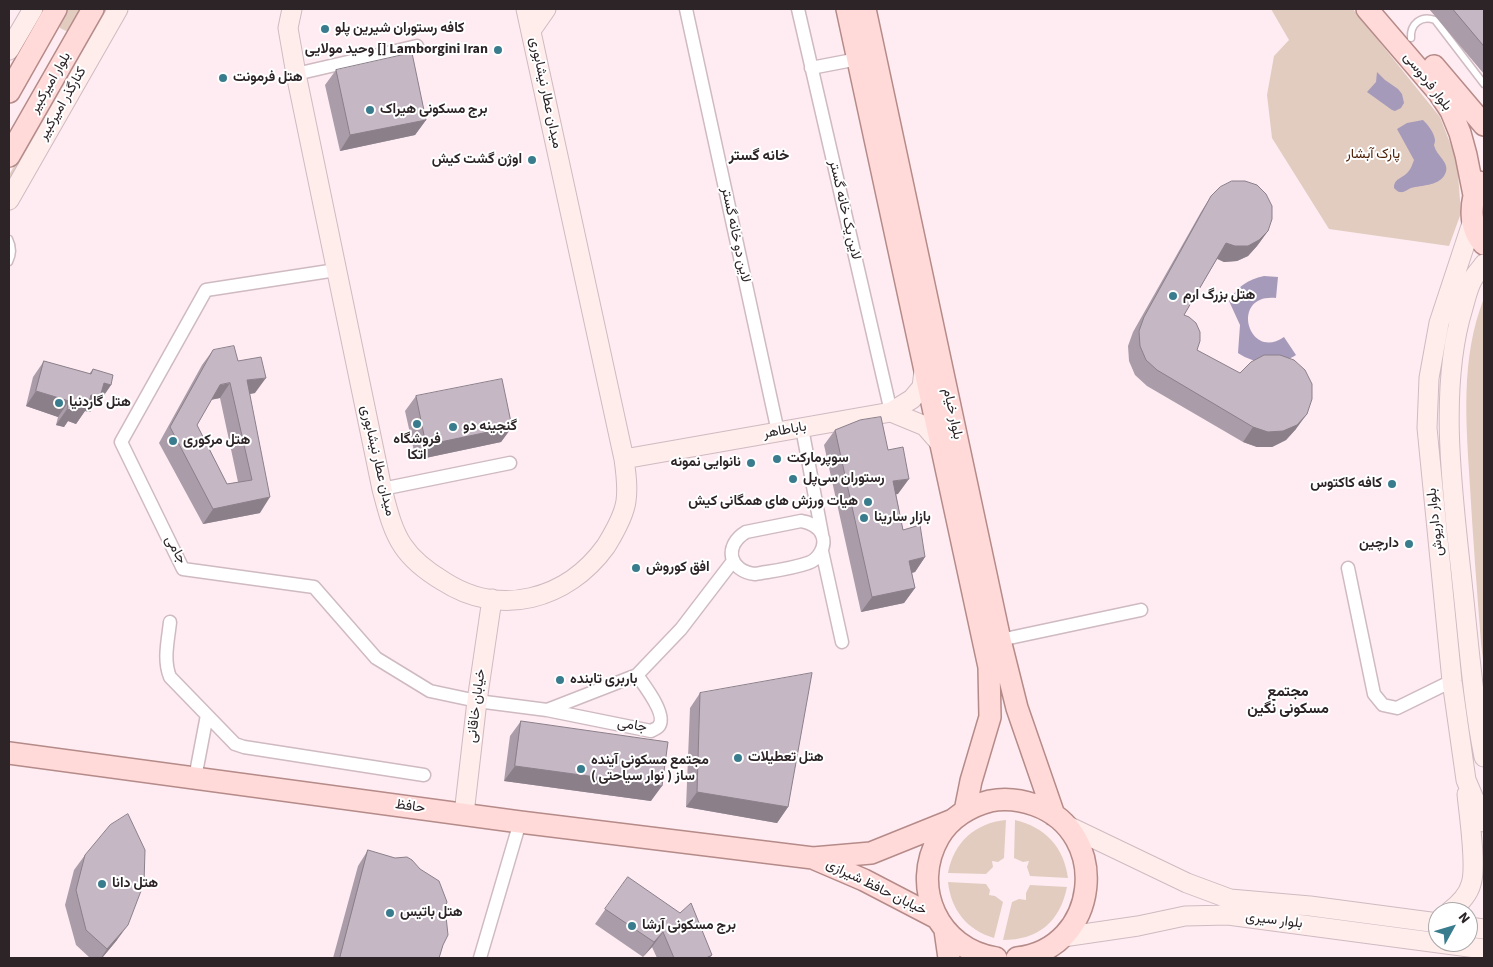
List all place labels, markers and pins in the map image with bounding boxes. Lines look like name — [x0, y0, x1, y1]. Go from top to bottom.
place label: کافه رستوران شیرین پلو — [335, 21, 464, 37]
marker: کافه رستوران شیرین پلو — [319, 23, 331, 35]
place label: وحید مولایی [] Lamborgini Iran — [305, 42, 488, 58]
marker: وحید مولایی [] Lamborgini Iran — [492, 44, 504, 56]
place label: هتل فرمونت — [233, 70, 303, 86]
marker: هتل فرمونت — [217, 72, 229, 84]
place label: برج مسکونی هیراک — [380, 102, 487, 118]
marker: برج مسکونی هیراک — [364, 104, 376, 116]
place label: اوژن گشت كيش — [432, 152, 522, 168]
marker: اوژن گشت كيش — [526, 154, 538, 166]
place label: هتل بزرگ ارم — [1183, 288, 1255, 304]
marker: هتل بزرگ ارم — [1167, 290, 1179, 302]
place label: هتل گاردنیا — [69, 395, 131, 411]
marker: هتل گاردنیا — [53, 397, 65, 409]
marker: فروشگاه اتکا — [411, 418, 423, 430]
place label: گنجینه دو — [463, 419, 517, 435]
marker: گنجینه دو — [447, 421, 459, 433]
place label: فروشگاه اتکا — [393, 432, 441, 464]
place label: هتل مرکوری — [183, 433, 250, 449]
marker: هتل مرکوری — [167, 435, 179, 447]
place label: سوپرمارکت — [787, 451, 849, 467]
marker: سوپرمارکت — [771, 453, 783, 465]
place label: نانوایی نمونه — [670, 455, 741, 471]
marker: نانوایی نمونه — [745, 457, 757, 469]
place label: رستوران سی‌پل — [803, 471, 885, 487]
marker: رستوران سی‌پل — [787, 473, 799, 485]
place label: کافه کاکتوس — [1310, 476, 1382, 492]
marker: کافه کاکتوس — [1386, 478, 1398, 490]
place label: هیات ورزش های همگانی کیش — [688, 494, 858, 510]
marker: هیات ورزش های همگانی کیش — [862, 496, 874, 508]
place label: بازار سارینا — [874, 510, 931, 526]
marker: بازار سارینا — [858, 512, 870, 524]
place label: دارچین — [1359, 536, 1399, 552]
marker: دارچین — [1403, 538, 1415, 550]
place label: افق کوروش — [646, 560, 710, 576]
marker: افق کوروش — [630, 562, 642, 574]
place label: باربری تابنده — [570, 672, 638, 688]
marker: باربری تابنده — [554, 674, 566, 686]
place label: هتل تعطیلات — [748, 750, 824, 766]
marker: هتل تعطیلات — [732, 752, 744, 764]
place label: مجتمع مسکونی آینده ساز ( نوار سیاحتی ) — [591, 753, 709, 786]
marker: مجتمع مسکونی آینده ساز ( نوار سیاحتی ) — [575, 763, 587, 775]
place label: هتل دانا — [112, 876, 158, 892]
marker: هتل دانا — [96, 878, 108, 890]
place label: هتل باتیس — [400, 905, 463, 921]
marker: هتل باتیس — [384, 907, 396, 919]
place label: برج مسکونی آرشا — [642, 918, 736, 934]
marker: برج مسکونی آرشا — [626, 920, 638, 932]

